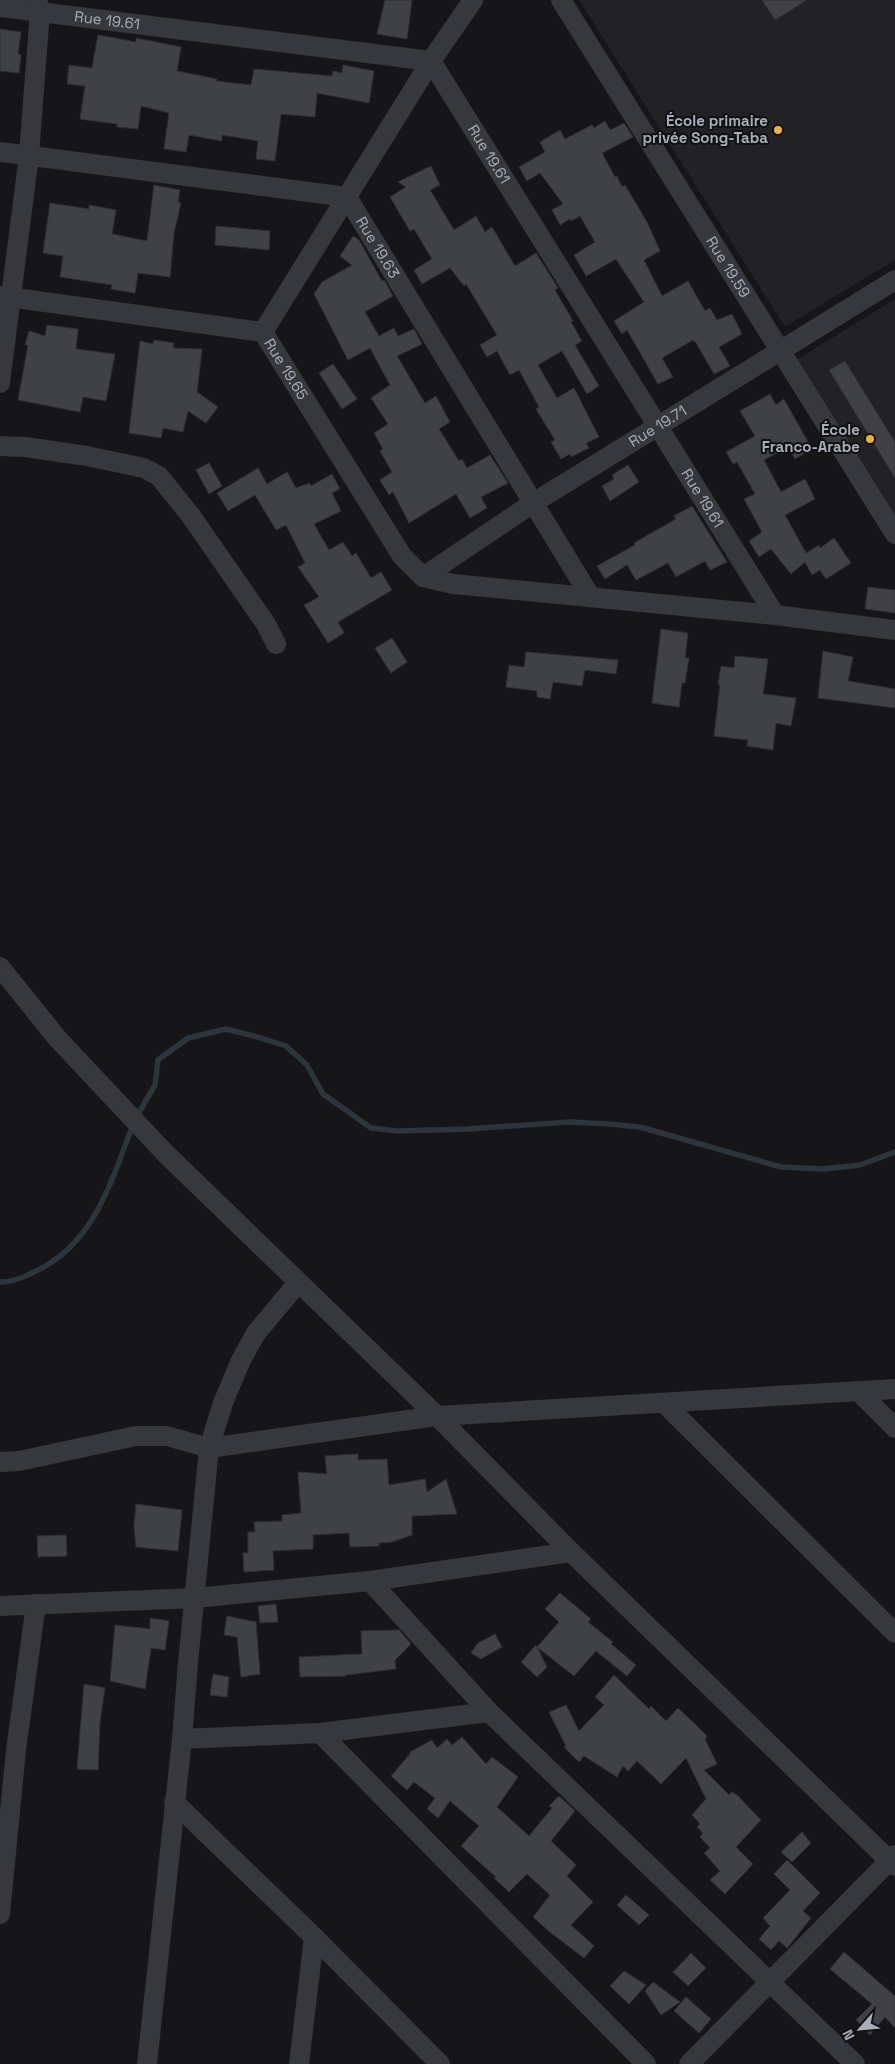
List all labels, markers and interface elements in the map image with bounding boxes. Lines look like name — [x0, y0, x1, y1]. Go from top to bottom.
street label: Rue 19.61 — [73, 6, 141, 33]
place label: École primaire privée Song-Taba — [643, 111, 768, 147]
street label: Rue 19.61 — [464, 121, 515, 187]
marker: École primaire privée Song-Taba — [772, 124, 784, 136]
street label: Rue 19.63 — [352, 213, 404, 281]
street label: Rue 19.59 — [702, 233, 755, 301]
street label: Rue 19.65 — [260, 335, 313, 403]
street label: Rue 19.71 — [625, 401, 690, 451]
place label: École Franco-Arabe — [762, 420, 860, 456]
marker: École Franco-Arabe — [864, 433, 876, 445]
street label: Rue 19.61 — [677, 465, 728, 531]
north arrow — [835, 2004, 885, 2054]
text: N — [838, 2027, 859, 2043]

